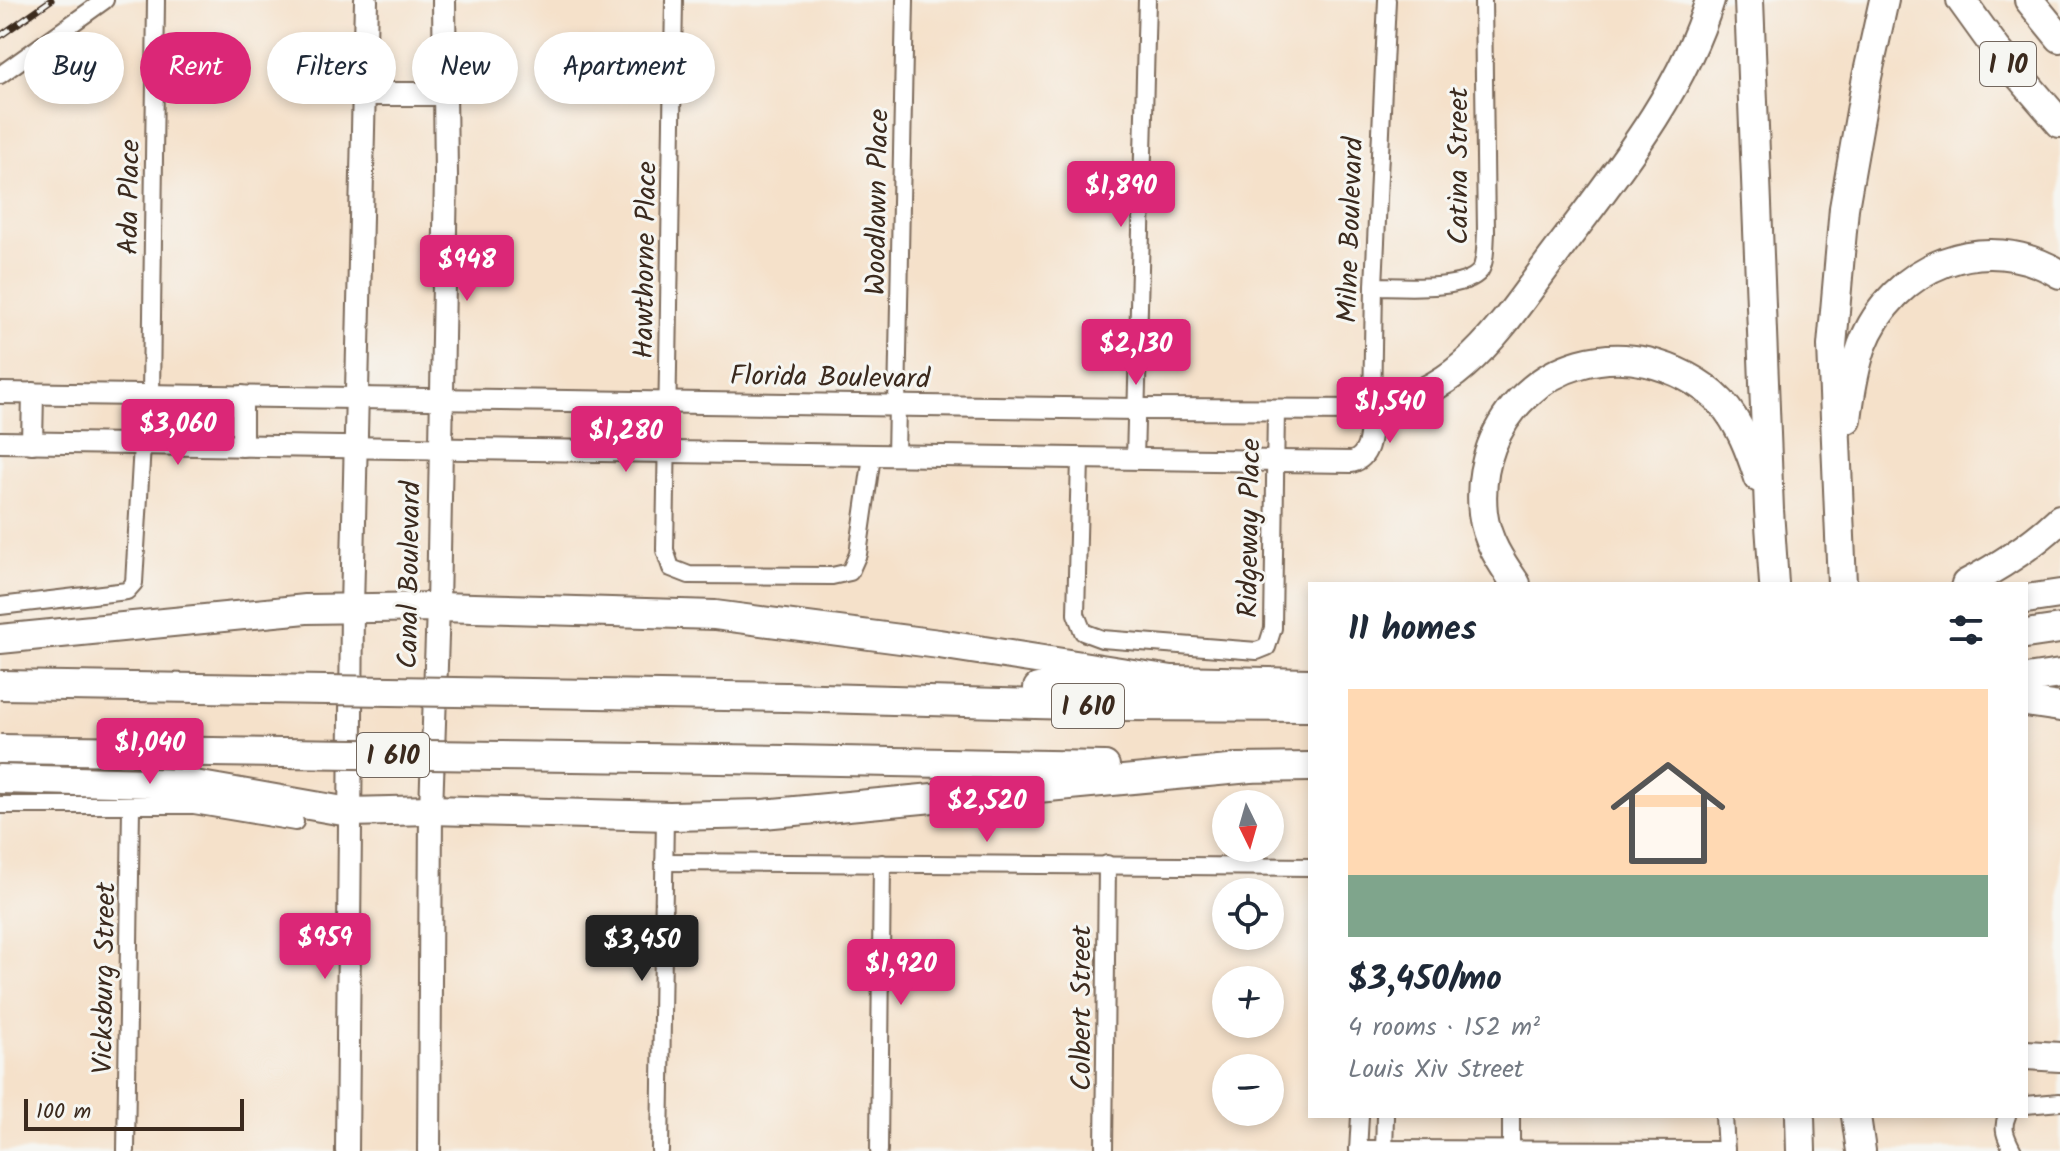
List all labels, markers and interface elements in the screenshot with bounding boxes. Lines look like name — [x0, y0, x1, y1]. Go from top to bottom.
chip: Buy — [24, 32, 124, 104]
chip: Rent — [140, 32, 251, 104]
chip: Filters — [267, 32, 396, 104]
chip: New — [412, 32, 518, 104]
chip: Apartment — [534, 32, 715, 104]
road number: I 10 — [1980, 42, 2036, 86]
street label: Catina Street — [1437, 86, 1482, 245]
street label: Woodlawn Place — [854, 108, 903, 296]
street label: Milne Boulevard — [1326, 135, 1377, 324]
street label: Ada Place — [107, 138, 154, 255]
street label: Hawthorne Place — [622, 160, 671, 359]
pin: $1,890 — [1056, 161, 1186, 229]
text: $1,890 — [1085, 166, 1157, 208]
pin: $948 — [420, 235, 514, 303]
text: $948 — [438, 240, 496, 282]
pin: $2,130 — [1071, 319, 1201, 387]
text: $2,130 — [1100, 324, 1172, 366]
street label: Florida Boulevard — [730, 354, 931, 403]
pin: $1,540 — [1325, 377, 1455, 445]
text: $1,540 — [1355, 382, 1425, 424]
pin: $3,060 — [113, 399, 243, 467]
text: $3,060 — [139, 404, 217, 446]
pin: $1,280 — [561, 406, 691, 474]
text: $1,280 — [589, 411, 663, 453]
street label: Ridgeway Place — [1226, 438, 1275, 618]
street label: Canal Boulevard — [386, 480, 435, 669]
text: 11 homes — [1348, 603, 1477, 657]
icon: filters — [1944, 608, 1988, 652]
road number: I 610 — [1052, 684, 1124, 728]
pin: $1,040 — [85, 718, 215, 786]
text: $1,040 — [115, 723, 185, 765]
road number: I 610 — [357, 733, 429, 777]
icon: home — [1596, 741, 1740, 885]
pin: $2,520 — [922, 776, 1052, 844]
text: $2,520 — [947, 781, 1027, 823]
north arrow — [1212, 790, 1284, 862]
map controls — [1212, 790, 1284, 1126]
button: locate — [1212, 878, 1284, 950]
street label: Vicksburg Street — [81, 880, 130, 1074]
pin: $959 — [278, 913, 372, 981]
pin: $3,450 — [577, 915, 707, 983]
text: $959 — [298, 918, 352, 960]
text: $3,450 — [603, 920, 681, 962]
street label: Colbert Street — [1060, 924, 1105, 1091]
pin: $1,920 — [836, 939, 966, 1007]
text: $1,920 — [865, 944, 937, 986]
text: $3,450/mo — [1348, 953, 1502, 1007]
button: + — [1212, 966, 1284, 1038]
text: 4 rooms · 152 m² — [1348, 1007, 1540, 1049]
text: Louis Xiv Street — [1348, 1049, 1524, 1091]
button: − — [1212, 1054, 1284, 1126]
scale bar — [24, 1095, 244, 1131]
text: 100 m — [36, 1095, 91, 1130]

